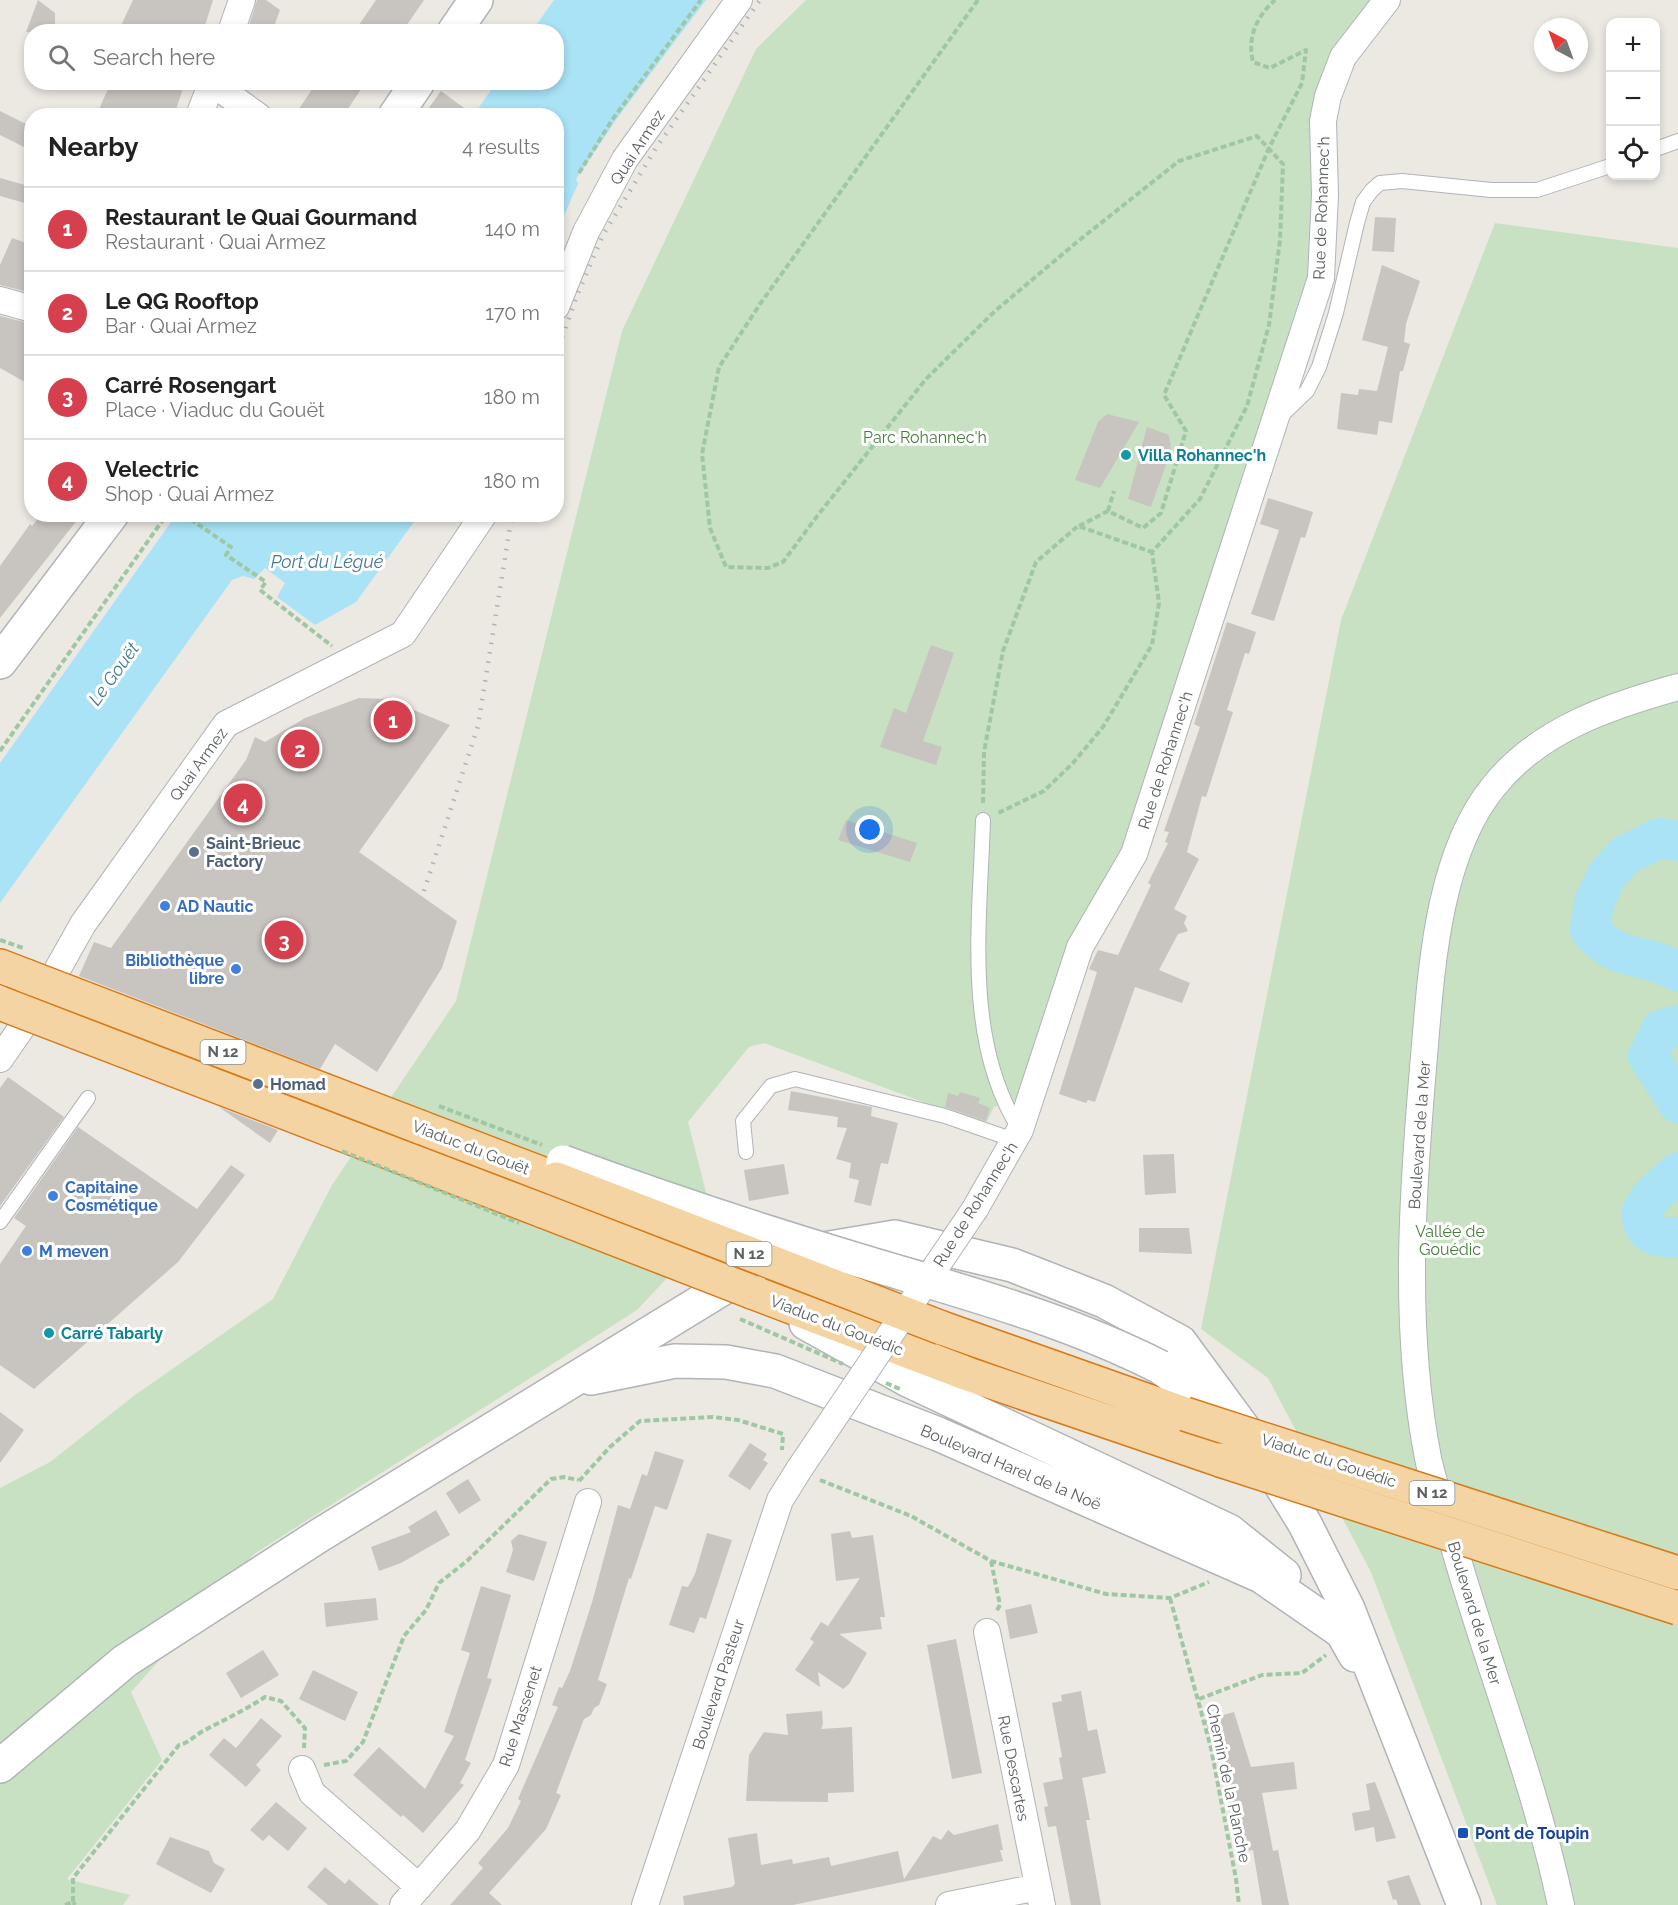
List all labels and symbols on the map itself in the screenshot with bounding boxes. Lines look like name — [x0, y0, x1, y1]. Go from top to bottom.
north arrow — [1534, 18, 1588, 72]
street label: Quai Armez — [606, 106, 669, 188]
street label: Rue de Rohannec'h — [1309, 136, 1334, 280]
park label: Parc Rohannec'h — [863, 428, 987, 447]
place label: Villa Rohannec'h — [1138, 446, 1266, 465]
marker: Villa Rohannec'h — [1119, 448, 1133, 462]
water label: Port du Légué — [271, 551, 384, 572]
water label: Le Gouët — [84, 638, 143, 709]
street label: Rue de Rohannec'h — [1134, 689, 1197, 831]
pin: 1 — [374, 698, 412, 742]
street label: Quai Armez — [166, 724, 231, 804]
pin: 2 — [280, 726, 320, 771]
pin: 4 — [224, 780, 262, 826]
your location — [855, 815, 884, 844]
place label: Saint-Brieuc Factory — [206, 834, 301, 871]
marker: Saint-Brieuc Factory — [187, 845, 201, 859]
place label: AD Nautic — [177, 897, 253, 916]
marker: AD Nautic — [158, 899, 172, 913]
pin: 3 — [264, 918, 304, 962]
place label: Bibliothèque libre — [125, 951, 224, 988]
marker: Bibliothèque libre — [229, 962, 243, 976]
road number: N 12 — [200, 1040, 246, 1064]
street label: Boulevard de la Mer — [1405, 1060, 1434, 1210]
place label: Homad — [270, 1075, 326, 1094]
marker: Homad — [251, 1077, 265, 1091]
street label: Viaduc du Gouët — [409, 1116, 533, 1179]
street label: Rue de Rohannec'h — [929, 1138, 1022, 1270]
place label: Capitaine Cosmétique — [65, 1178, 158, 1215]
marker: Capitaine Cosmétique — [46, 1189, 60, 1203]
park label: Vallée de Gouédic — [1415, 1222, 1485, 1259]
place label: M meven — [39, 1242, 109, 1261]
road number: N 12 — [726, 1242, 771, 1266]
marker: M meven — [20, 1244, 34, 1258]
street label: Viaduc du Gouédic — [768, 1291, 906, 1360]
place label: Carré Tabarly — [61, 1324, 163, 1343]
marker: Carré Tabarly — [42, 1326, 56, 1340]
street label: Boulevard Harel de la Noë — [918, 1421, 1104, 1514]
street label: Viaduc du Gouédic — [1259, 1430, 1399, 1491]
road number: N 12 — [1410, 1481, 1454, 1505]
street label: Boulevard de la Mer — [1444, 1539, 1506, 1688]
street label: Boulevard Pasteur — [688, 1616, 749, 1752]
street label: Rue Massenet — [495, 1663, 546, 1769]
street label: Chemin de la Planche — [1202, 1702, 1255, 1864]
street label: Rue Descartes — [994, 1714, 1033, 1823]
place label: Pont de Toupin — [1475, 1824, 1589, 1843]
marker: Pont de Toupin — [1456, 1826, 1470, 1840]

